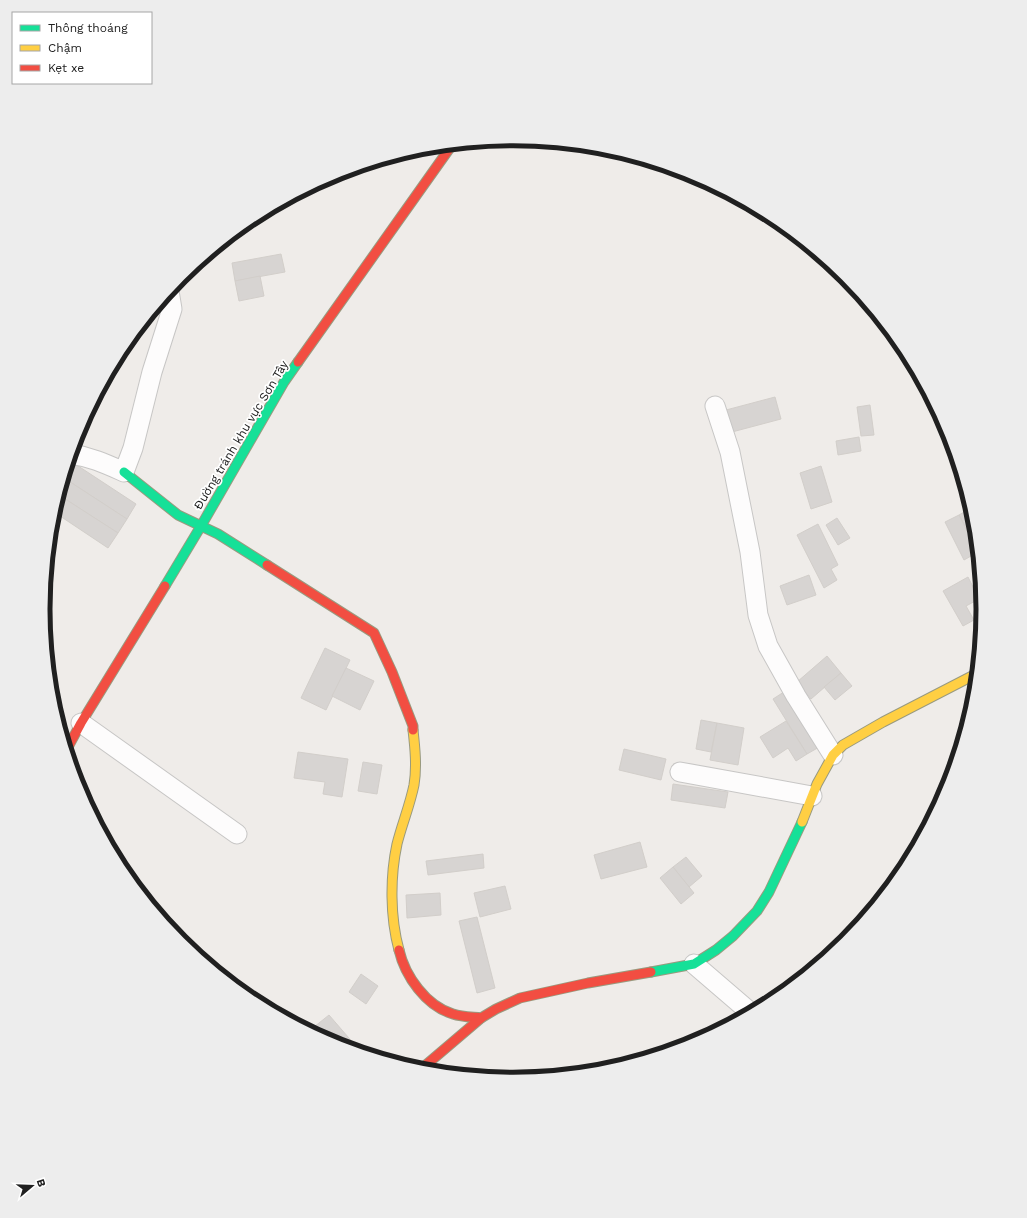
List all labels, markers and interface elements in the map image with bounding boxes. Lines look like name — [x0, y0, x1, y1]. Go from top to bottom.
legend — [12, 12, 152, 84]
text: Thông thoáng — [48, 21, 128, 35]
text: Chậm — [48, 41, 82, 55]
text: Kẹt xe — [48, 61, 84, 75]
street label: Đường tránh khu vực Sơn Tây — [191, 357, 292, 512]
north arrow — [12, 1166, 52, 1206]
text: B — [34, 1177, 49, 1189]

